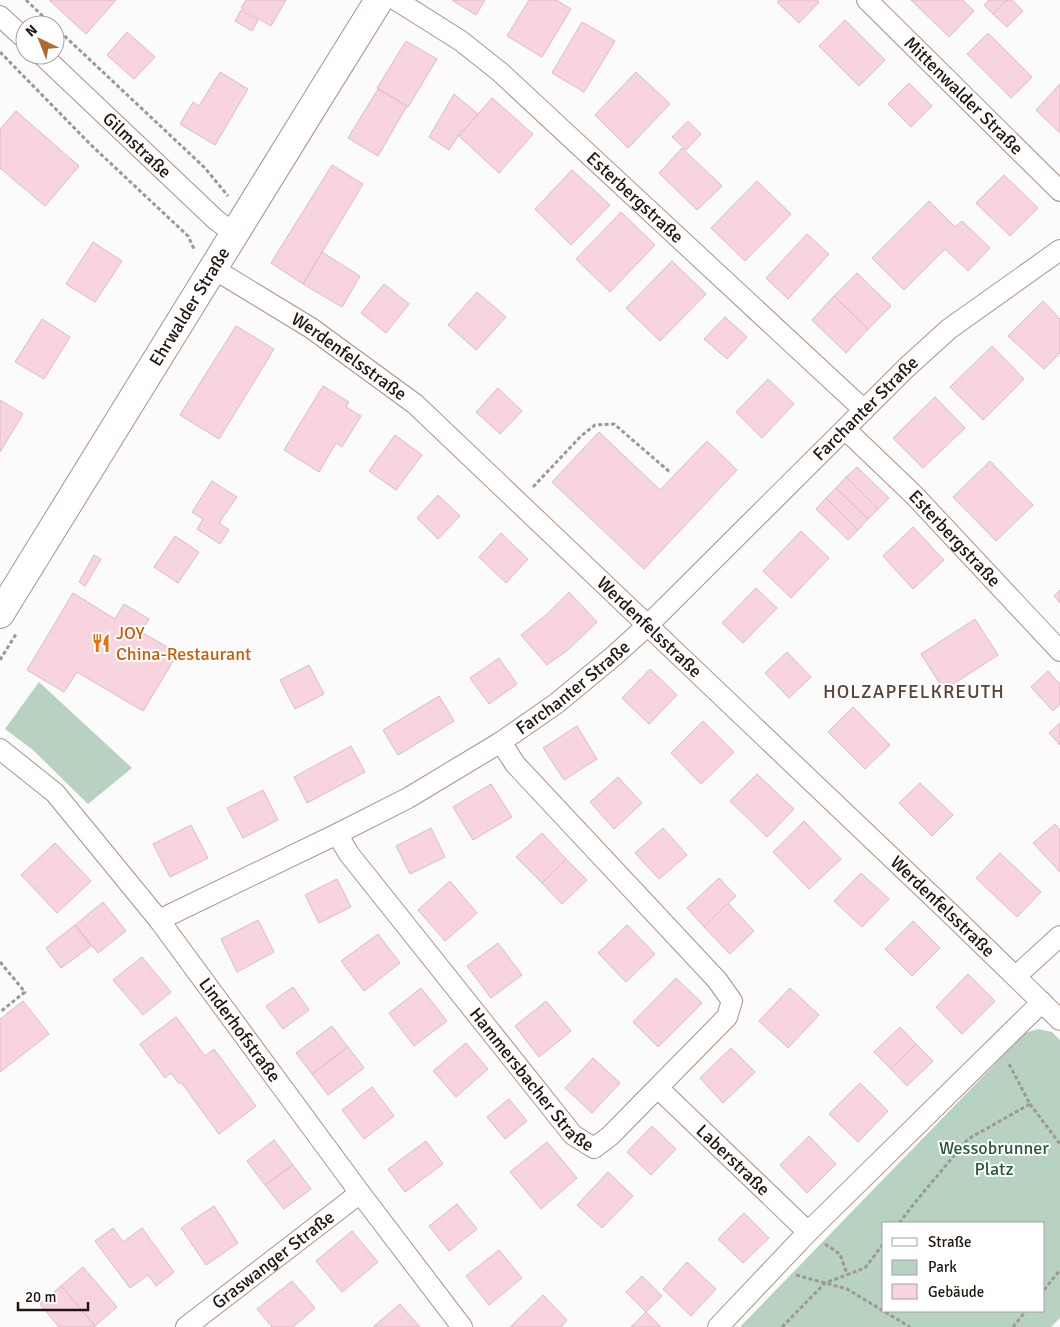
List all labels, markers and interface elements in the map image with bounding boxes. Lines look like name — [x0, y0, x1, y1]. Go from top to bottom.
north arrow — [15, 15, 65, 65]
text: N — [22, 21, 41, 40]
street label: Mittenwalder Straße — [899, 32, 1028, 159]
street label: Gilmstraße — [98, 107, 176, 183]
street label: Esterbergstraße — [582, 147, 688, 248]
street label: Ehrwalder Straße — [145, 243, 234, 370]
street label: Werdenfelsstraße — [287, 308, 411, 405]
street label: Farchanter Straße — [808, 351, 923, 465]
street label: Esterbergstraße — [904, 485, 1005, 591]
street label: Werdenfelsstraße — [592, 572, 707, 682]
place label: JOY China-Restaurant — [116, 622, 251, 665]
restaurant icon: JOY China-Restaurant — [90, 632, 112, 654]
street label: Farchanter Straße — [511, 636, 635, 739]
district label: HOLZAPFELKREUTH — [823, 680, 1005, 704]
street label: Werdenfelsstraße — [886, 851, 1000, 962]
street label: Linderhofstraße — [194, 973, 286, 1086]
street label: Hammersbacher Straße — [465, 1003, 598, 1156]
street label: Laberstraße — [692, 1120, 774, 1200]
park label: Wessobrunner Platz — [939, 1137, 1049, 1180]
street label: Graswanger Straße — [208, 1206, 339, 1314]
legend — [882, 1222, 1045, 1312]
text: Straße — [928, 1233, 972, 1251]
text: Park — [928, 1258, 957, 1276]
scale bar — [18, 1280, 88, 1312]
text: Gebäude — [928, 1283, 984, 1301]
text: 20 m — [25, 1288, 56, 1306]

